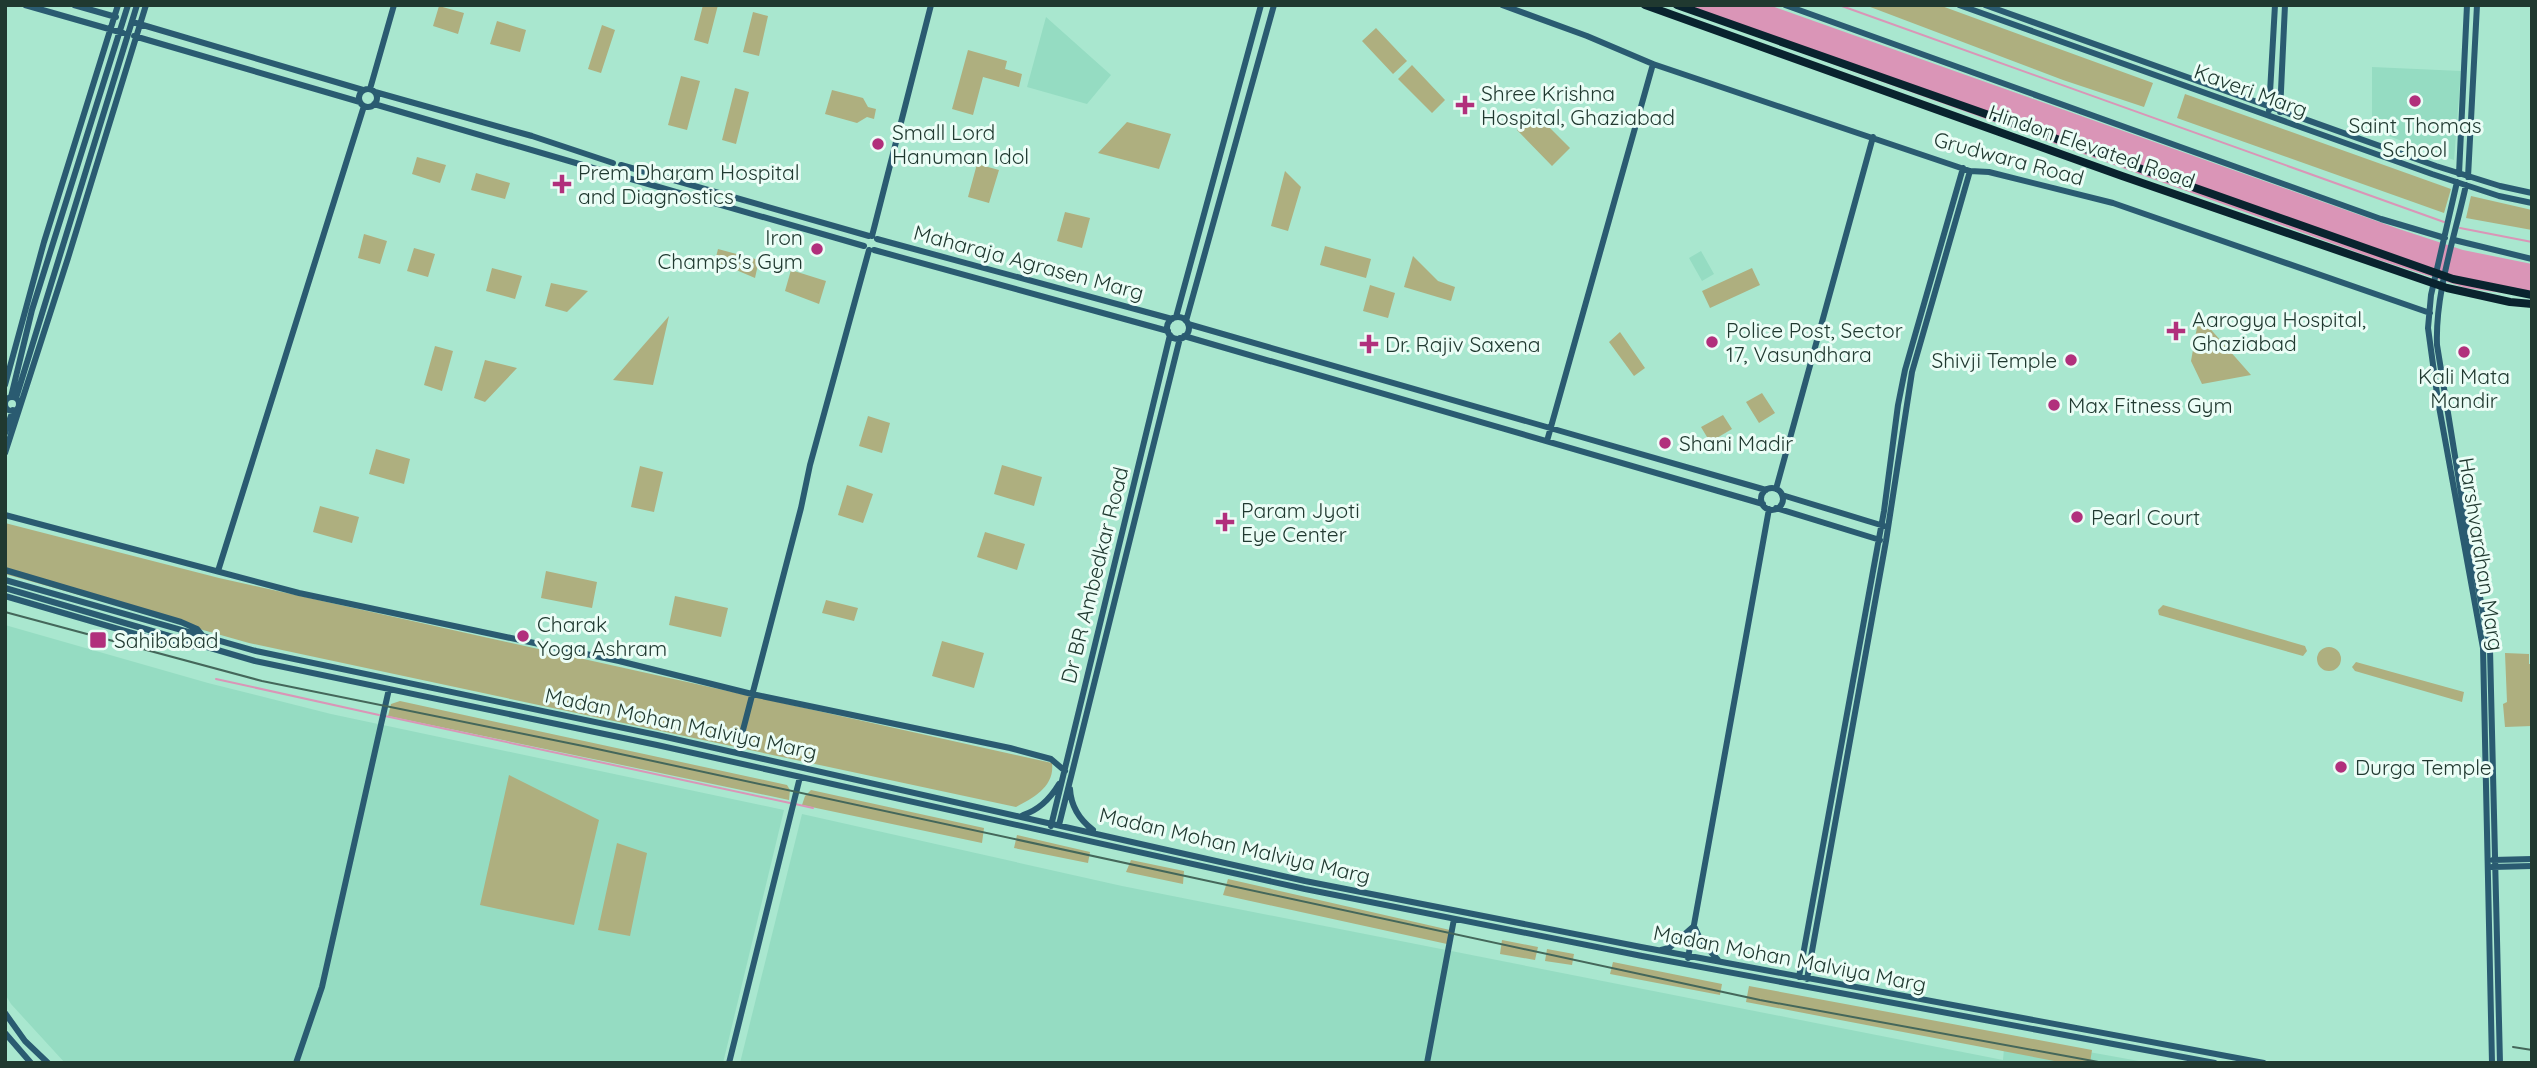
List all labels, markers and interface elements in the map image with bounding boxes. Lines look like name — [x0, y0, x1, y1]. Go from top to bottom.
street label: Kaveri Marg — [2191, 57, 2311, 123]
place label: Shree Krishna Hospital, Ghaziabad — [1481, 80, 1675, 130]
marker: Saint Thomas School — [2407, 93, 2423, 109]
marker: Shree Krishna Hospital, Ghaziabad — [1455, 95, 1475, 115]
street label: Hindon Elevated Road — [1985, 98, 2199, 194]
place label: Saint Thomas School — [2348, 112, 2482, 162]
place label: Small Lord Hanuman Idol — [892, 119, 1029, 169]
street label: Grudwara Road — [1931, 125, 2087, 191]
marker: Small Lord Hanuman Idol — [870, 136, 886, 152]
place label: Prem Dharam Hospital and Diagnostics — [578, 159, 800, 209]
marker: Prem Dharam Hospital and Diagnostics — [552, 174, 572, 194]
street label: Maharaja Agrasen Marg — [911, 219, 1147, 305]
place label: Iron Champs's Gym — [658, 224, 803, 274]
marker: Iron Champs's Gym — [809, 241, 825, 257]
place label: Aarogya Hospital, Ghaziabad — [2192, 306, 2366, 356]
place label: Police Post, Sector 17, Vasundhara — [1726, 317, 1903, 367]
marker: Aarogya Hospital, Ghaziabad — [2166, 321, 2186, 341]
place label: Dr. Rajiv Saxena — [1385, 331, 1541, 357]
marker: Dr. Rajiv Saxena — [1359, 334, 1379, 354]
marker: Police Post, Sector 17, Vasundhara — [1704, 334, 1720, 350]
marker: Kali Mata Mandir — [2456, 344, 2472, 360]
place label: Shivji Temple — [1931, 347, 2057, 373]
marker: Shivji Temple — [2063, 352, 2079, 368]
place label: Kali Mata Mandir — [2418, 363, 2510, 413]
place label: Max Fitness Gym — [2068, 392, 2233, 418]
marker: Max Fitness Gym — [2046, 397, 2062, 413]
place label: Shani Madir — [1679, 430, 1793, 456]
marker: Shani Madir — [1657, 435, 1673, 451]
street label: Harshvardhan Marg — [2454, 456, 2510, 652]
street label: Dr BR Ambedkar Road — [1055, 464, 1133, 686]
place label: Param Jyoti Eye Center — [1241, 497, 1360, 547]
place label: Pearl Court — [2091, 504, 2200, 530]
marker: Pearl Court — [2069, 509, 2085, 525]
marker: Param Jyoti Eye Center — [1215, 512, 1235, 532]
place label: Charak Yoga Ashram — [537, 611, 667, 661]
place label: Sahibabad — [114, 627, 219, 653]
marker: Charak Yoga Ashram — [515, 628, 531, 644]
marker: Sahibabad — [88, 630, 108, 650]
street label: Madan Mohan Malviya Marg — [543, 681, 819, 765]
place label: Durga Temple — [2355, 754, 2492, 780]
marker: Durga Temple — [2333, 759, 2349, 775]
street label: Madan Mohan Malviya Marg — [1097, 801, 1373, 889]
street label: Madan Mohan Malviya Marg — [1651, 919, 1929, 997]

